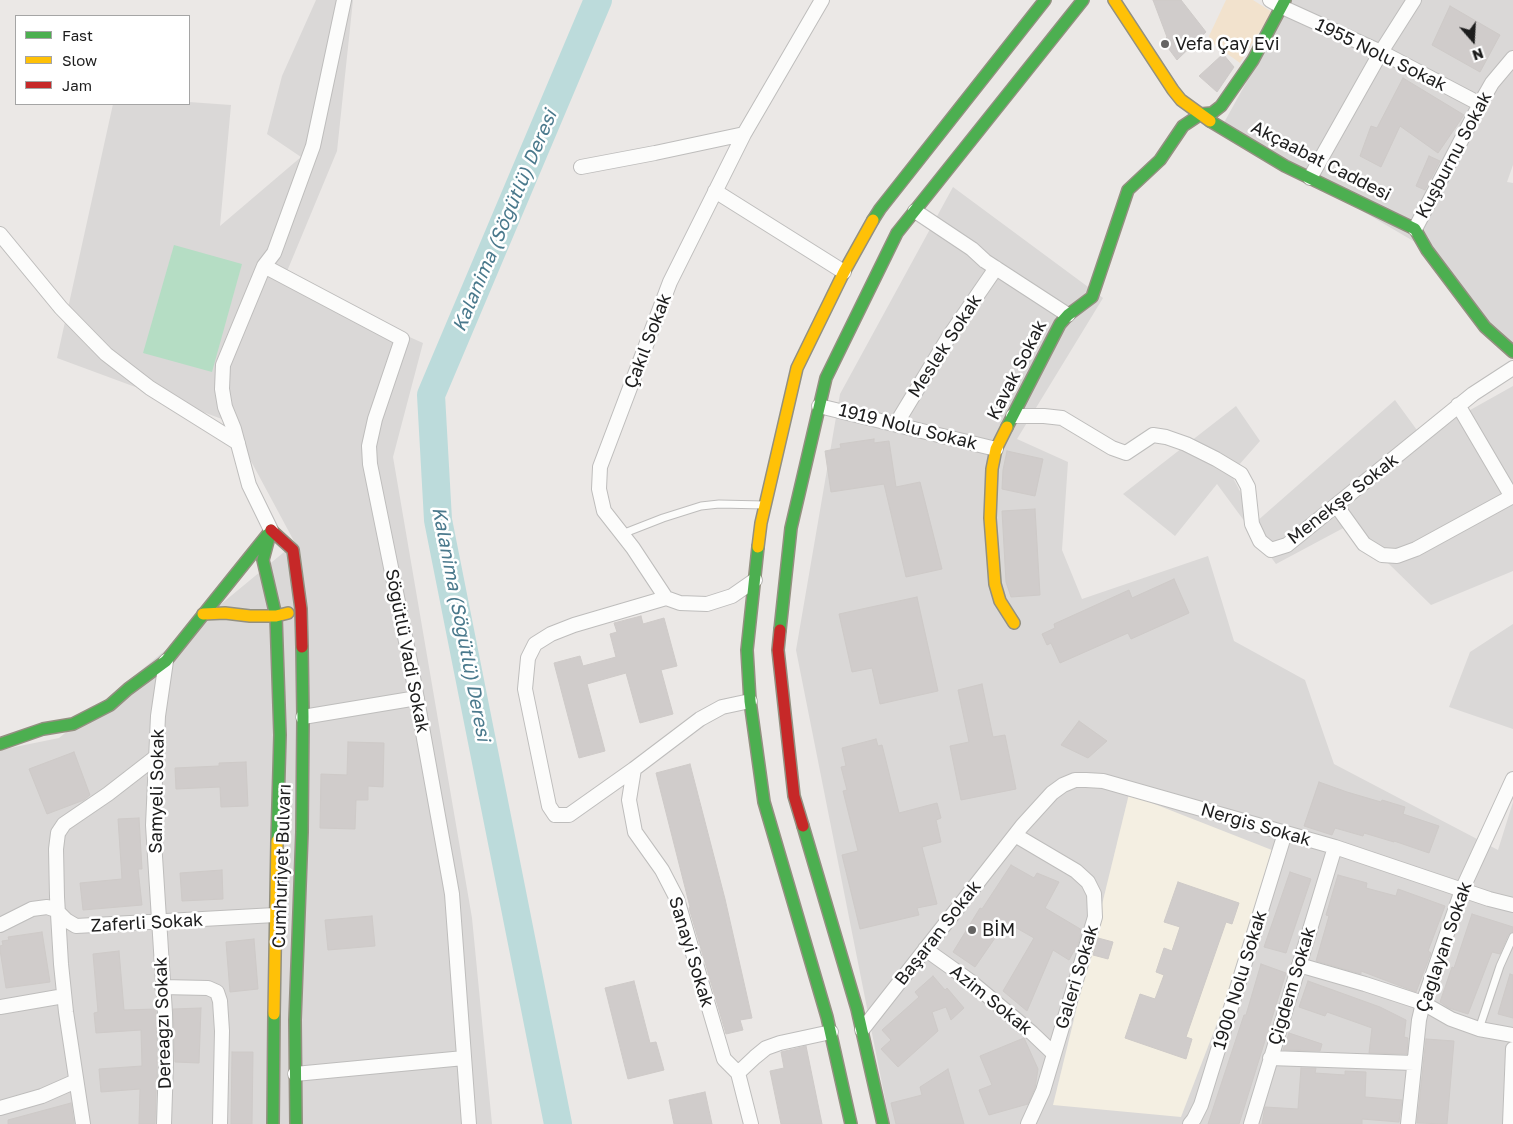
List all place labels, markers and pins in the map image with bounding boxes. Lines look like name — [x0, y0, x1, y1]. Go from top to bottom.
place label: Vefa Çay Evi — [1175, 33, 1279, 55]
marker: Vefa Çay Evi — [1159, 38, 1171, 50]
place label: BİM — [982, 919, 1015, 941]
marker: BİM — [966, 924, 978, 936]

